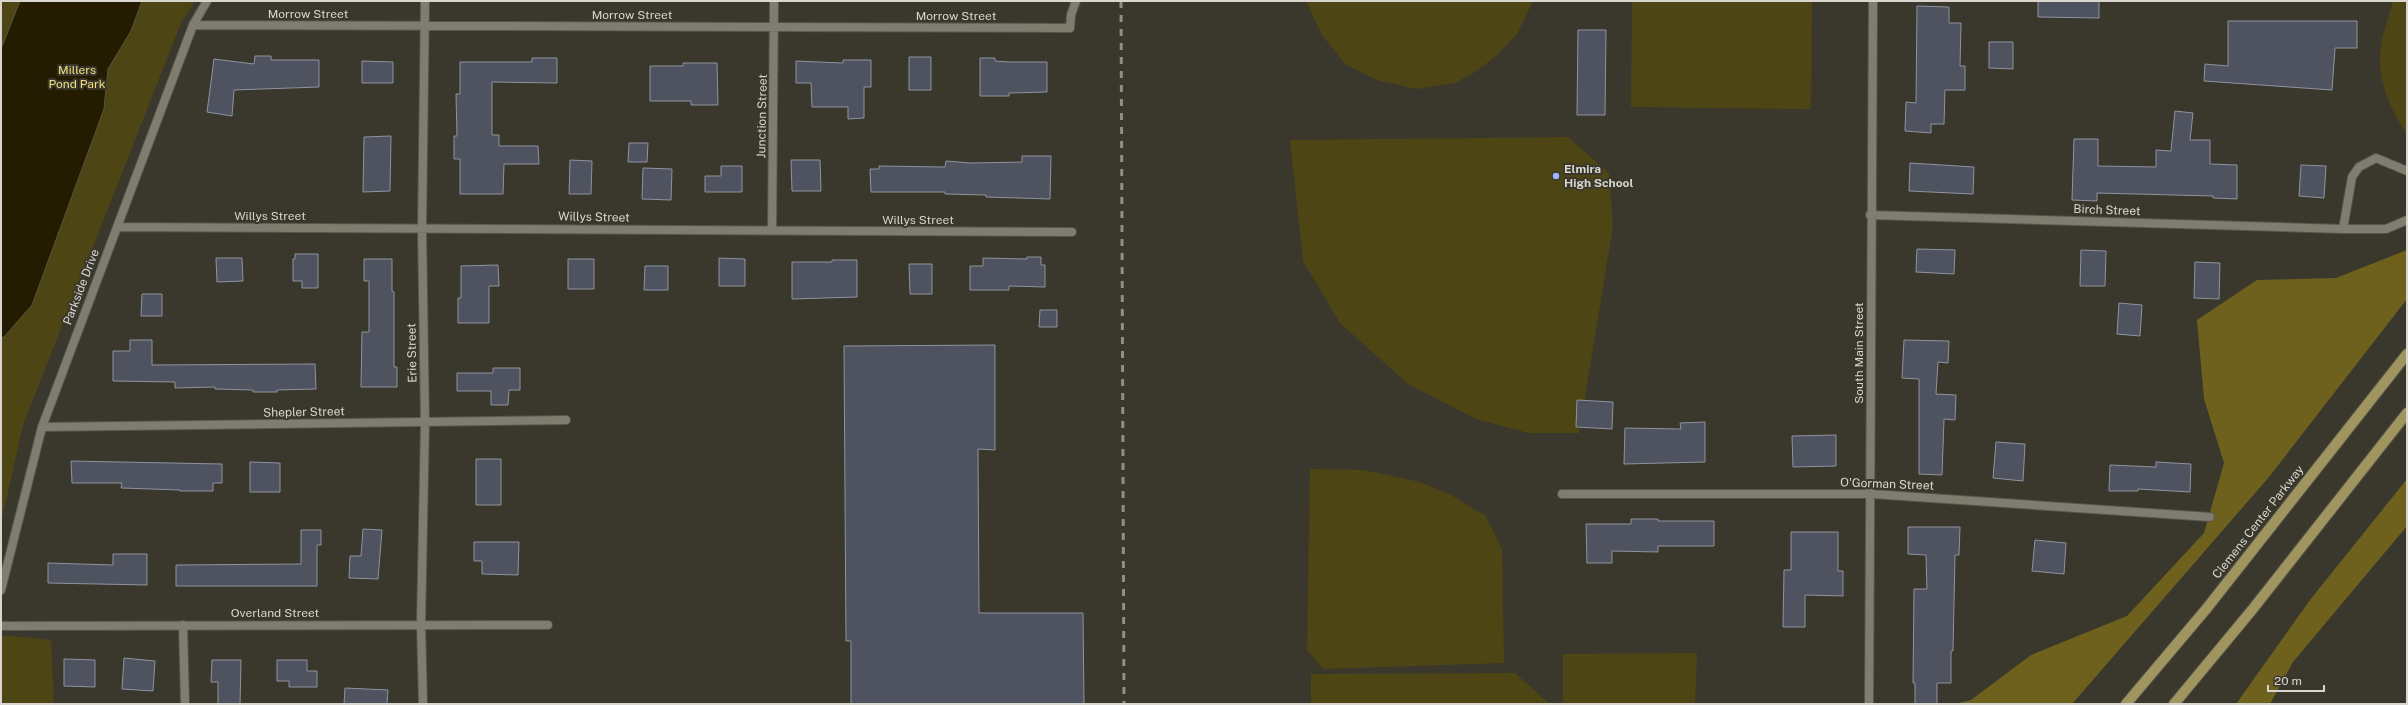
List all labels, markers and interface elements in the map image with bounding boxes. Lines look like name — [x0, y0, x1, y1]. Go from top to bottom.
street label: Morrow Street — [268, 7, 349, 21]
street label: Morrow Street — [592, 8, 673, 22]
street label: Morrow Street — [916, 9, 997, 23]
park label: Millers Pond Park — [49, 63, 106, 91]
street label: Junction Street — [754, 73, 770, 158]
place label: Elmira High School — [1564, 162, 1633, 190]
marker: Elmira High School — [1551, 171, 1561, 181]
street label: Birch Street — [2073, 202, 2141, 218]
street label: Willys Street — [234, 209, 306, 223]
street label: Willys Street — [558, 209, 630, 225]
street label: Willys Street — [882, 213, 954, 227]
street label: Parkside Drive — [60, 247, 102, 327]
street label: South Main Street — [1852, 302, 1866, 404]
street label: Erie Street — [404, 323, 420, 383]
street label: Shepler Street — [263, 404, 345, 420]
street label: Clemens Center Parkway — [2209, 462, 2307, 581]
street label: O'Gorman Street — [1840, 475, 1935, 493]
street label: Overland Street — [231, 606, 320, 620]
scale bar — [2268, 667, 2324, 693]
text: 20 m — [2274, 674, 2302, 688]

